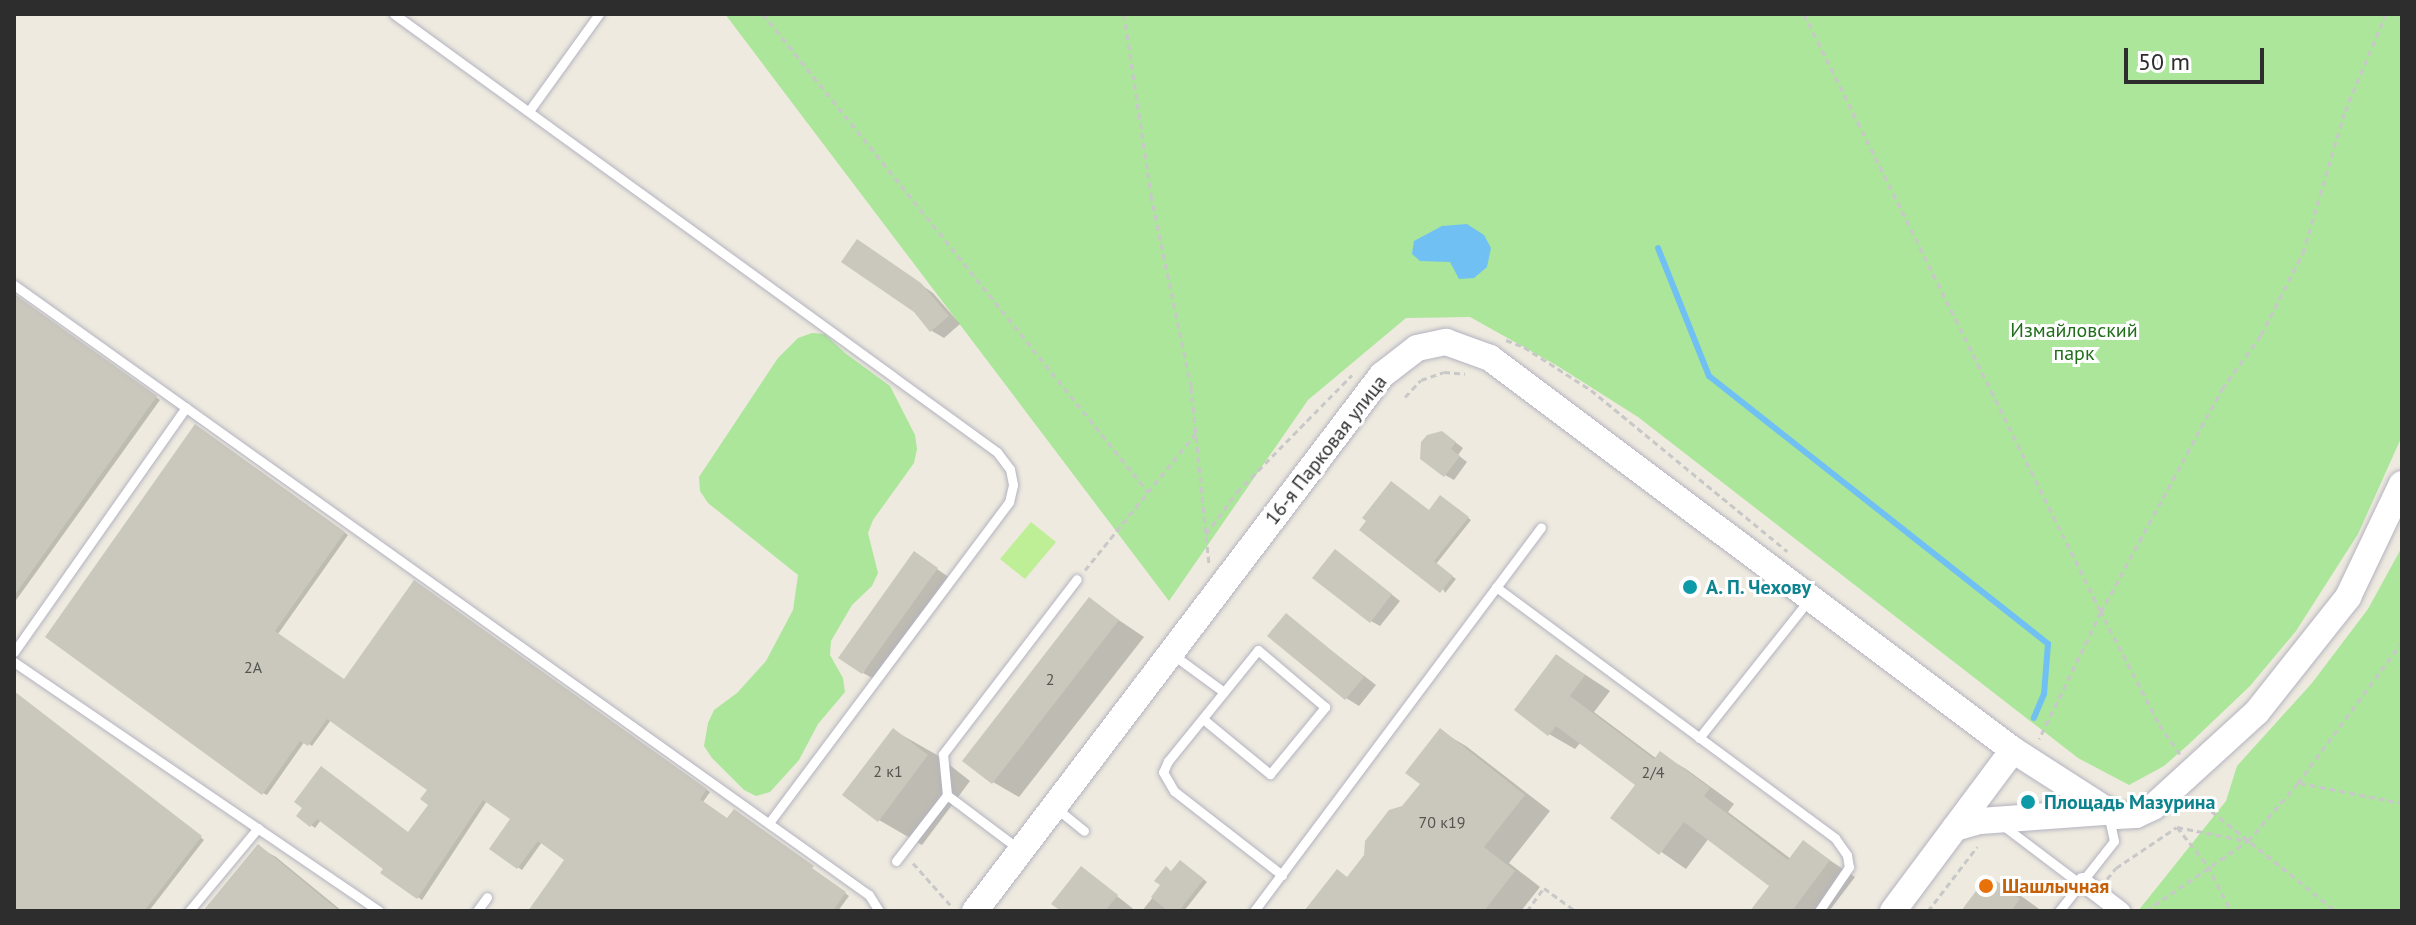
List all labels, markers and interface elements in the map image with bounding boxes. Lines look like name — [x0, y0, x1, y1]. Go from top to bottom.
scale bar — [2128, 32, 2268, 82]
text: 50 m — [2138, 46, 2190, 77]
park label: Измайловский парк — [2010, 318, 2138, 365]
street label: 16-я Парковая улица — [1260, 370, 1392, 530]
place label: А. П. Чехову — [1706, 575, 1814, 599]
marker: А. П. Чехову — [1681, 578, 1699, 596]
house number: 2А — [244, 657, 262, 677]
house number: 2 — [1046, 669, 1054, 689]
house number: 2 к1 — [873, 761, 903, 781]
house number: 2/4 — [1641, 762, 1665, 782]
place label: Площадь Мазурина — [2044, 790, 2216, 814]
marker: Площадь Мазурина — [2019, 793, 2037, 811]
house number: 70 к19 — [1419, 812, 1465, 832]
place label: Шашлычная — [2002, 874, 2109, 898]
marker: Шашлычная — [1977, 877, 1995, 895]

